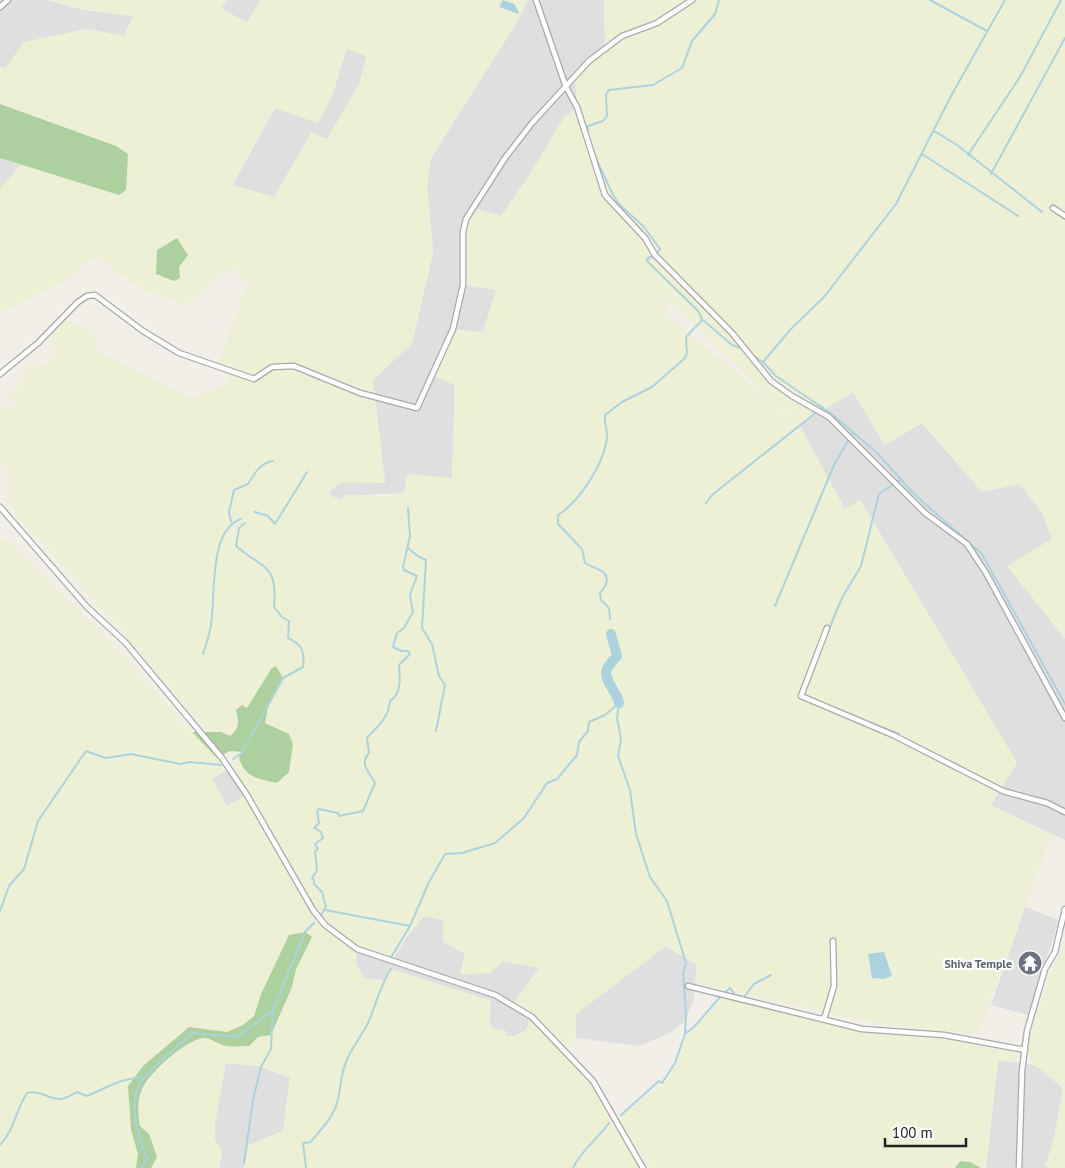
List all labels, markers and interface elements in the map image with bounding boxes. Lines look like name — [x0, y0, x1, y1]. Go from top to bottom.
temple icon: Shiva Temple — [1017, 950, 1043, 976]
place label: Shiva Temple — [944, 956, 1012, 971]
scale bar — [885, 1116, 966, 1148]
text: 100 m — [892, 1123, 933, 1142]

